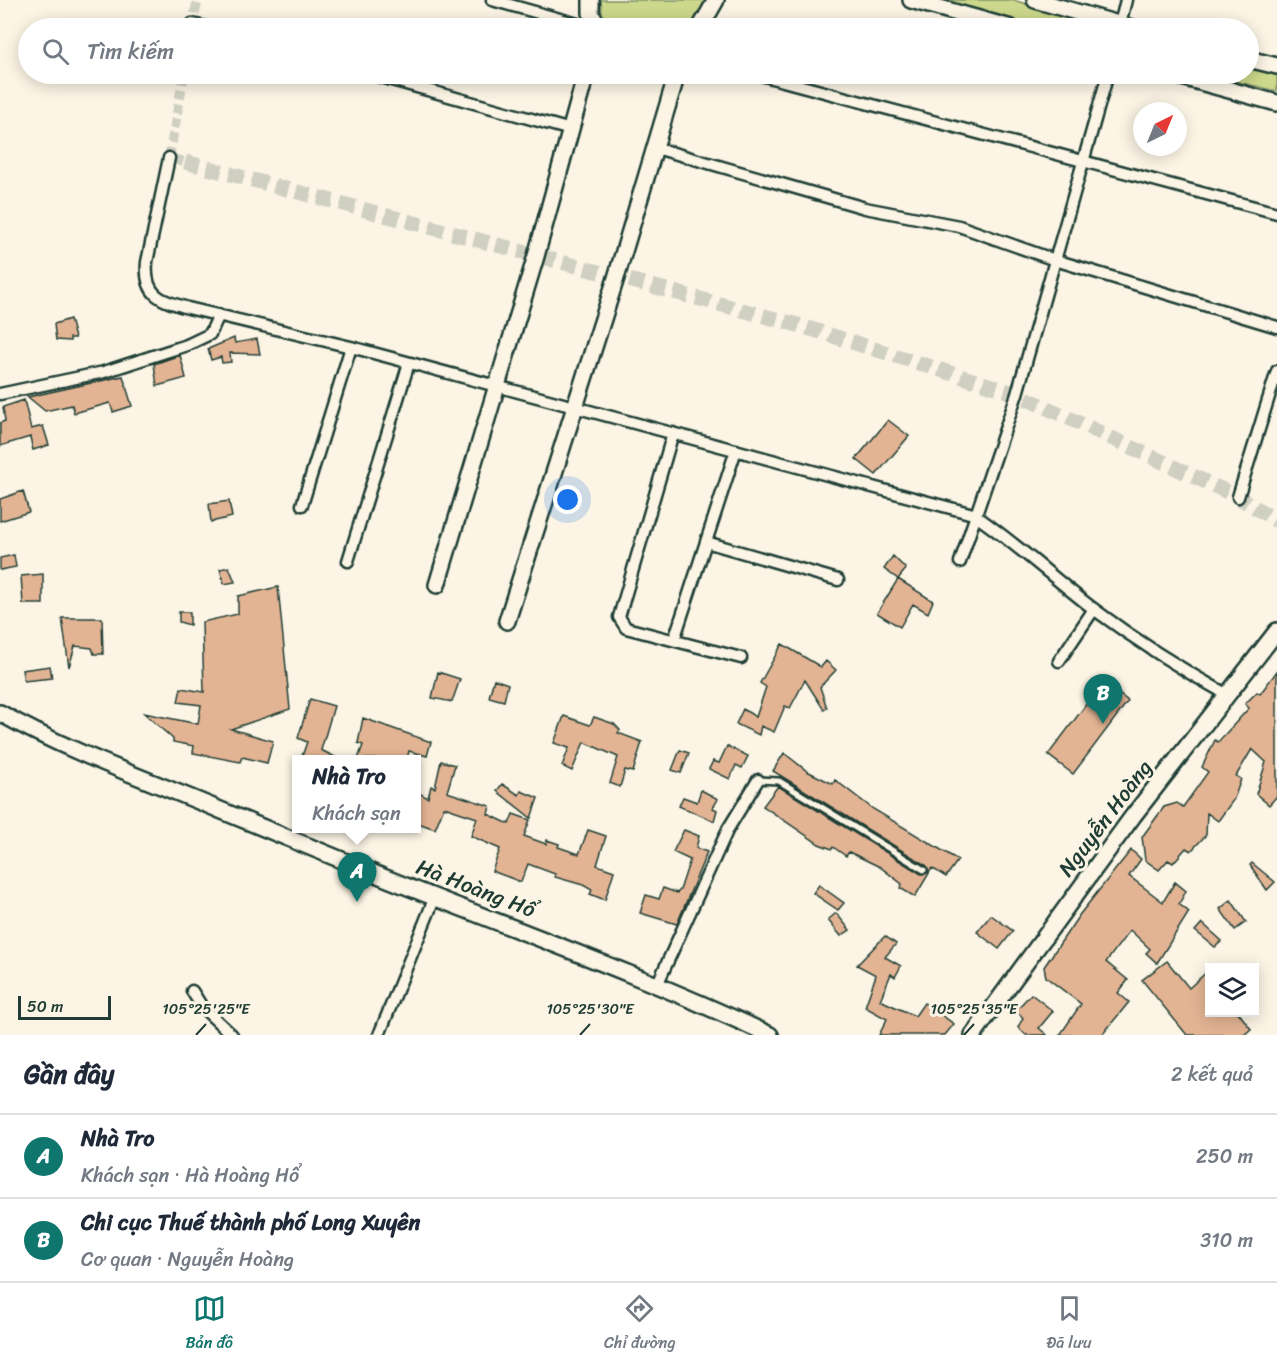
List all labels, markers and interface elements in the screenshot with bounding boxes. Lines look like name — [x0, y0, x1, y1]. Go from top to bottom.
search box — [18, 18, 1259, 84]
text: Tìm kiếm — [87, 32, 174, 71]
icon: search — [39, 35, 72, 68]
north arrow — [1133, 102, 1187, 156]
your location — [553, 485, 582, 514]
pin: B — [1084, 674, 1122, 724]
street label: Nguyễn Hoàng — [1048, 751, 1162, 885]
popup — [292, 755, 421, 833]
text: Nhà Tro — [312, 757, 386, 796]
text: Khách sạn — [312, 796, 401, 831]
street label: Hà Hoàng Hổ — [410, 847, 545, 930]
pin: A — [338, 852, 376, 902]
map controls — [1205, 963, 1259, 1017]
button: layers — [1205, 963, 1259, 1017]
text: 50 m — [27, 992, 63, 1021]
scale bar — [18, 993, 111, 1020]
text: 105°25'25"E — [162, 996, 251, 1022]
text: 105°25'30"E — [546, 996, 635, 1022]
text: 105°25'35"E — [931, 996, 1019, 1022]
text: Gần đây — [24, 1051, 114, 1097]
text: 2 kết quả — [1171, 1057, 1253, 1092]
text: Nhà Tro — [81, 1119, 154, 1158]
text: A — [37, 1139, 50, 1174]
text: 250 m — [1196, 1139, 1253, 1174]
text: Khách sạn · Hà Hoàng Hổ — [81, 1158, 299, 1193]
text: Chi cục Thuế thành phố Long Xuyên — [81, 1203, 420, 1242]
text: B — [37, 1223, 50, 1258]
text: 310 m — [1200, 1223, 1253, 1258]
text: Cơ quan · Nguyễn Hoàng — [81, 1242, 294, 1277]
tab: Bản đồ — [186, 1292, 233, 1357]
tab: Chỉ đường — [604, 1292, 676, 1357]
tab: Đã lưu — [1047, 1292, 1091, 1357]

